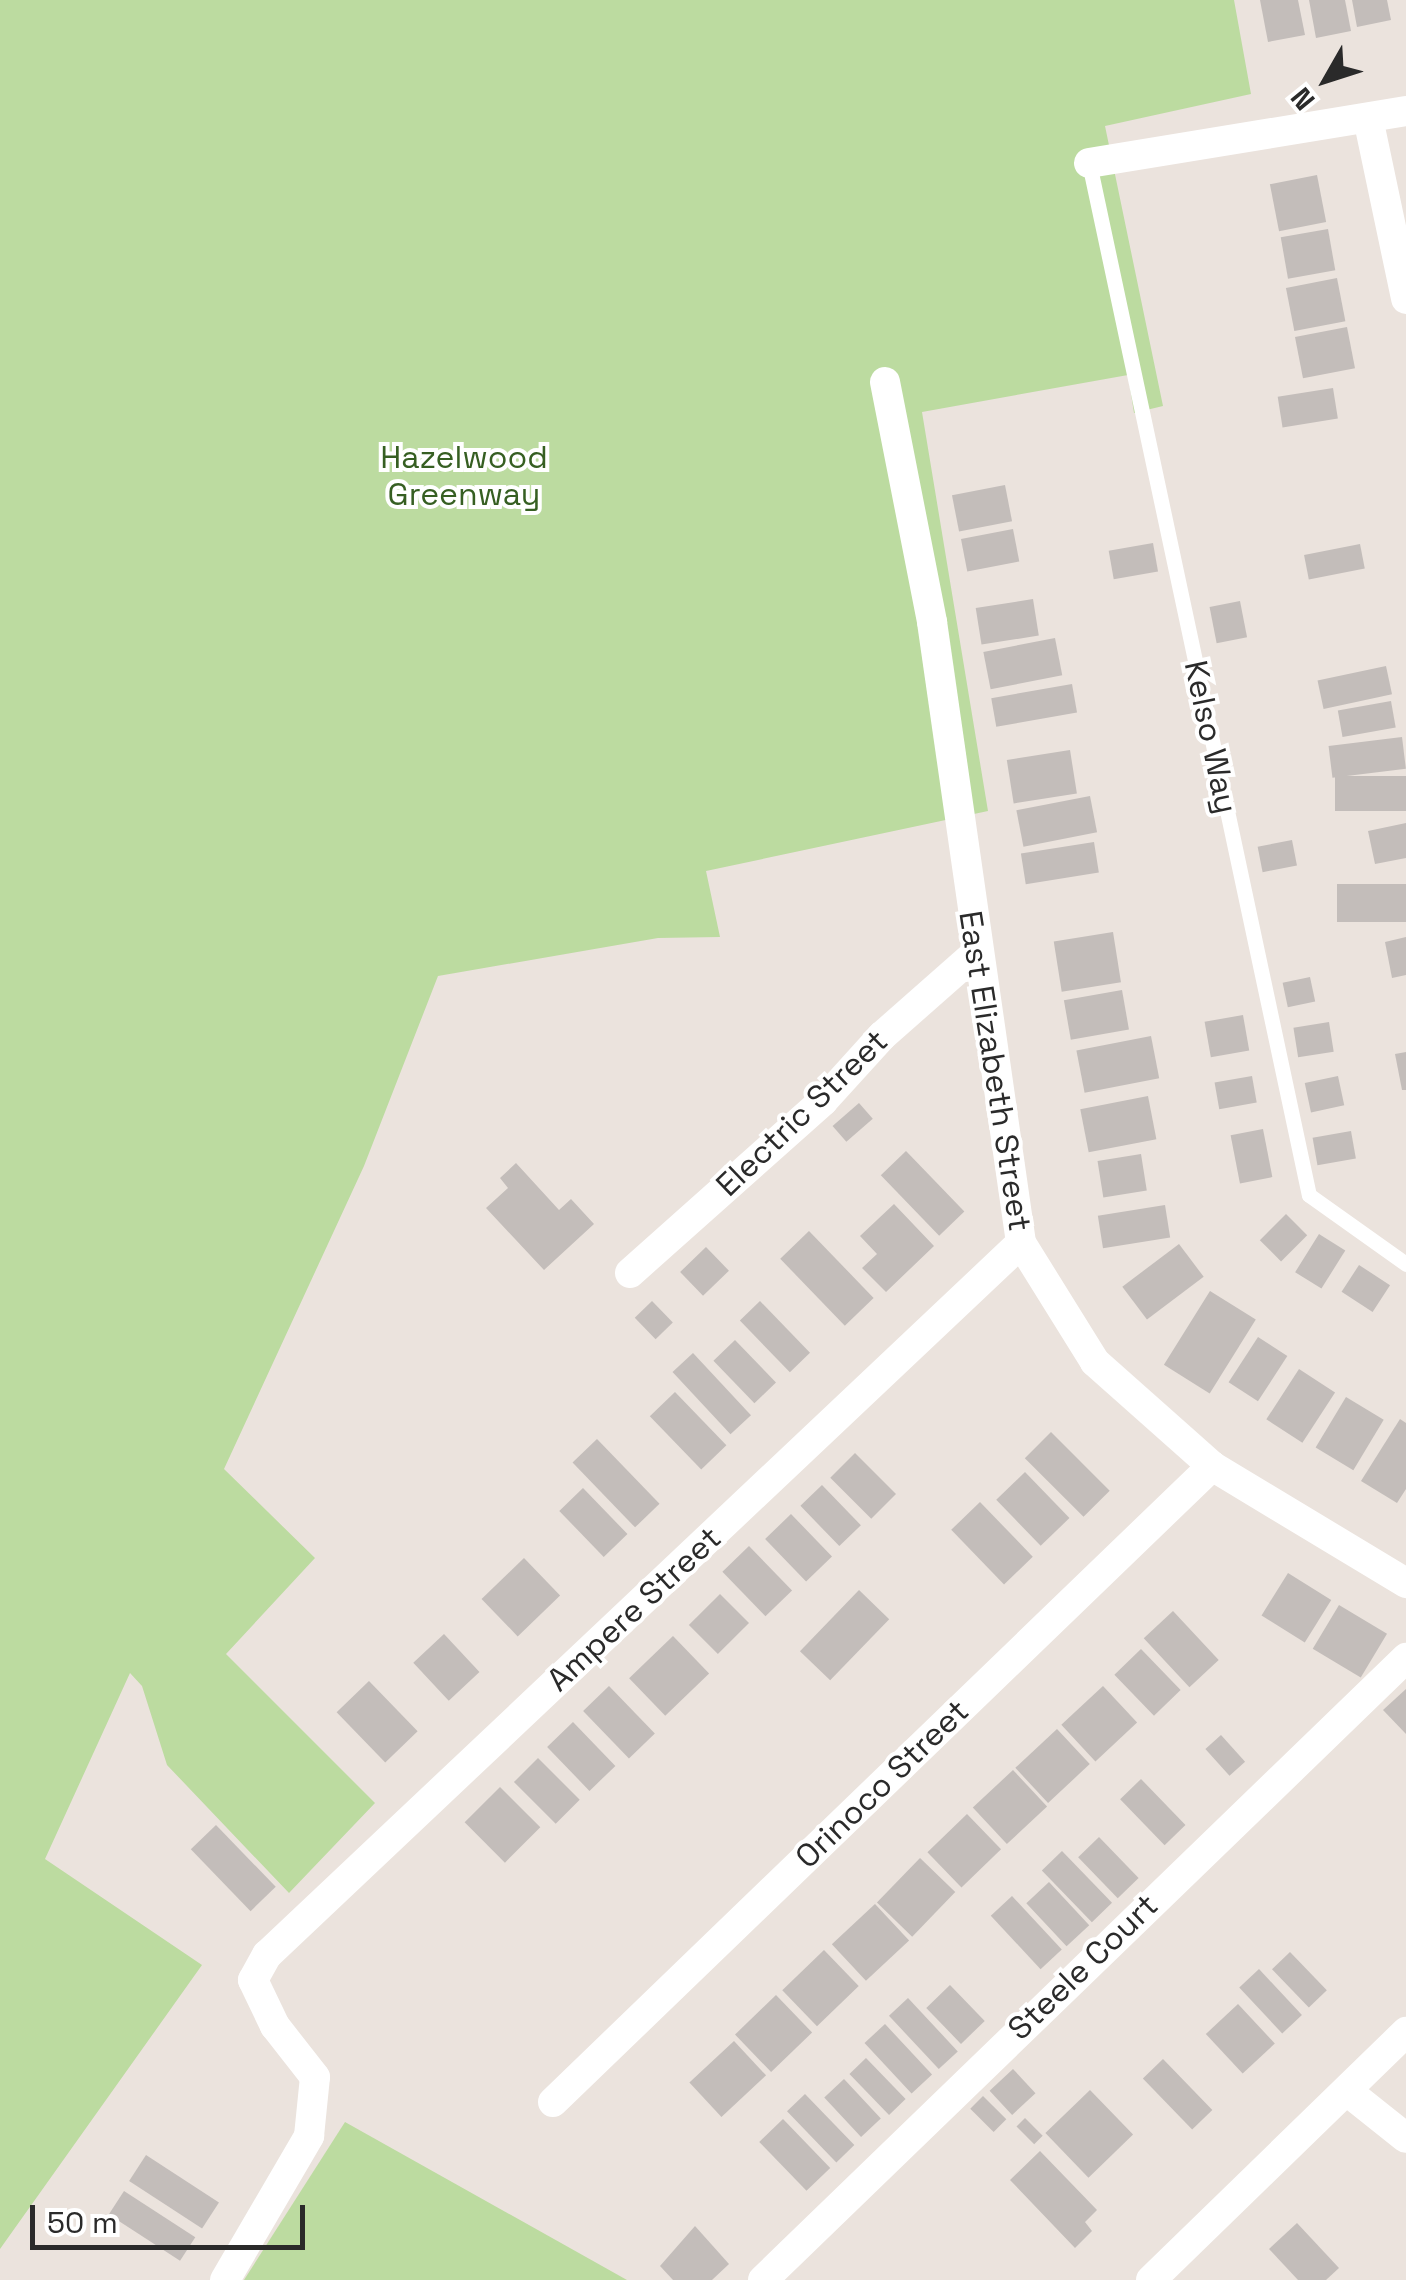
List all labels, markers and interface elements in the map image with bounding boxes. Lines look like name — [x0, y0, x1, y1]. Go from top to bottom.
north arrow — [1276, 30, 1376, 130]
text: N — [1283, 80, 1323, 118]
park label: Hazelwood Greenway — [380, 439, 548, 514]
street label: Kelso Way — [1176, 657, 1246, 817]
street label: East Elizabeth Street — [951, 908, 1039, 1234]
street label: Electric Street — [708, 1022, 896, 1204]
street label: Ampere Street — [539, 1519, 729, 1699]
street label: Orinoco Street — [788, 1692, 976, 1876]
street label: Steele Court — [1000, 1886, 1166, 2048]
scale bar — [35, 2185, 310, 2247]
text: 50 m — [47, 2203, 118, 2242]

